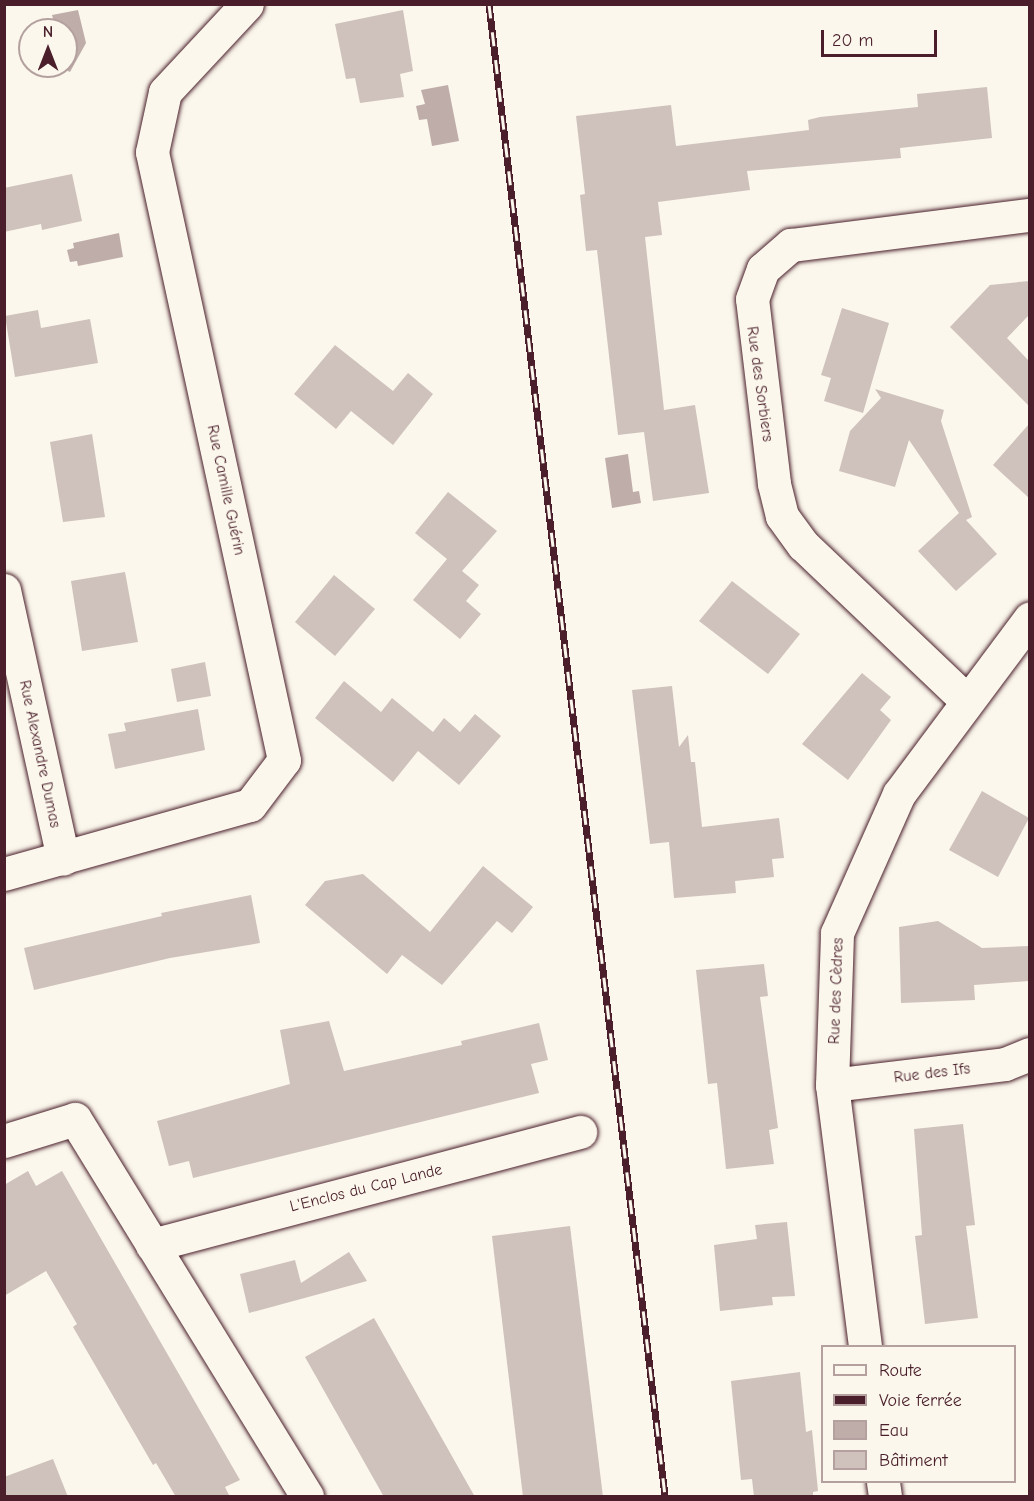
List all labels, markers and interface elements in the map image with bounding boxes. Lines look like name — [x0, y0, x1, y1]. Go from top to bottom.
north arrow — [18, 18, 78, 78]
scale bar — [824, 18, 940, 56]
text: N — [43, 23, 53, 41]
text: 20 m — [832, 30, 873, 51]
street label: Rue des Sorbiers — [742, 325, 778, 443]
street label: Rue Camille Guérin — [203, 423, 249, 557]
street label: Rue Alexandre Dumas — [15, 678, 65, 830]
street label: Rue des Cèdres — [825, 937, 847, 1045]
street label: Rue des Ifs — [893, 1059, 971, 1087]
street label: L'Enclos du Cap Lande — [288, 1160, 444, 1216]
legend — [821, 1345, 1016, 1483]
text: Route — [879, 1360, 922, 1381]
text: Voie ferrée — [879, 1390, 962, 1411]
text: Eau — [879, 1420, 908, 1441]
text: Bâtiment — [879, 1450, 948, 1471]

